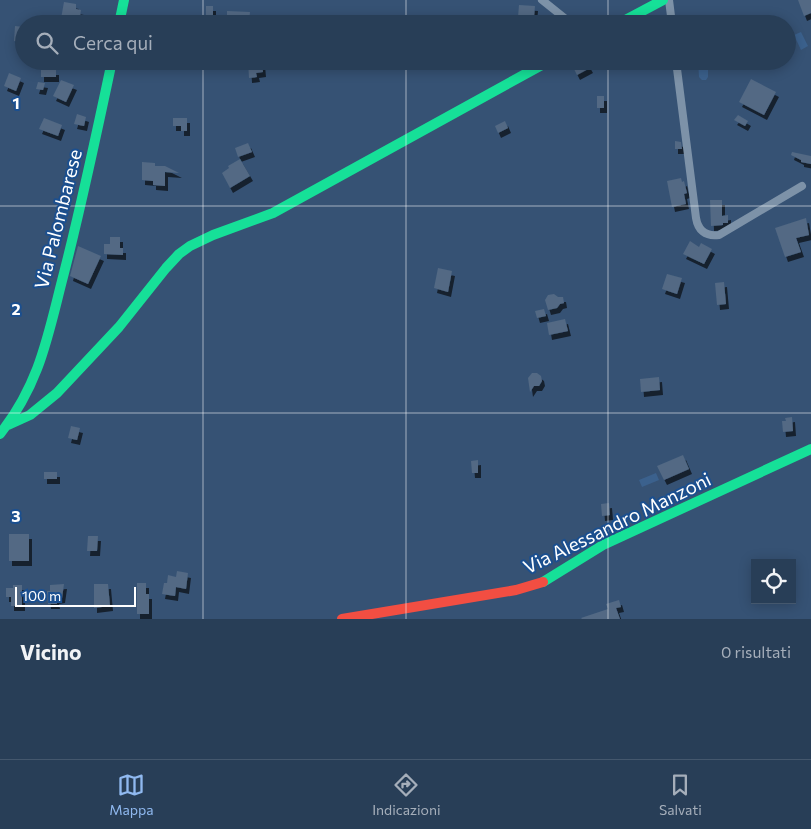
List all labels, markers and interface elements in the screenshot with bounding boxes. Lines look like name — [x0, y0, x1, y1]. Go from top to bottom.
search box — [15, 15, 796, 70]
icon: search — [33, 29, 61, 57]
text: Cerca qui — [73, 31, 153, 54]
text: 1 — [12, 93, 20, 112]
street label: Via Palombarese — [29, 147, 86, 291]
text: 2 — [11, 299, 21, 318]
street label: Via Alessandro Manzoni — [519, 467, 714, 578]
text: 3 — [11, 506, 21, 525]
map controls — [751, 559, 796, 604]
button: locate — [751, 559, 796, 604]
scale bar — [15, 584, 136, 607]
text: 100 m — [22, 587, 61, 604]
text: Vicino — [20, 639, 81, 664]
text: 0 risultati — [721, 642, 791, 661]
tab: Mappa — [109, 771, 154, 818]
tab: Indicazioni — [372, 771, 441, 818]
tab: Salvati — [659, 771, 702, 818]

